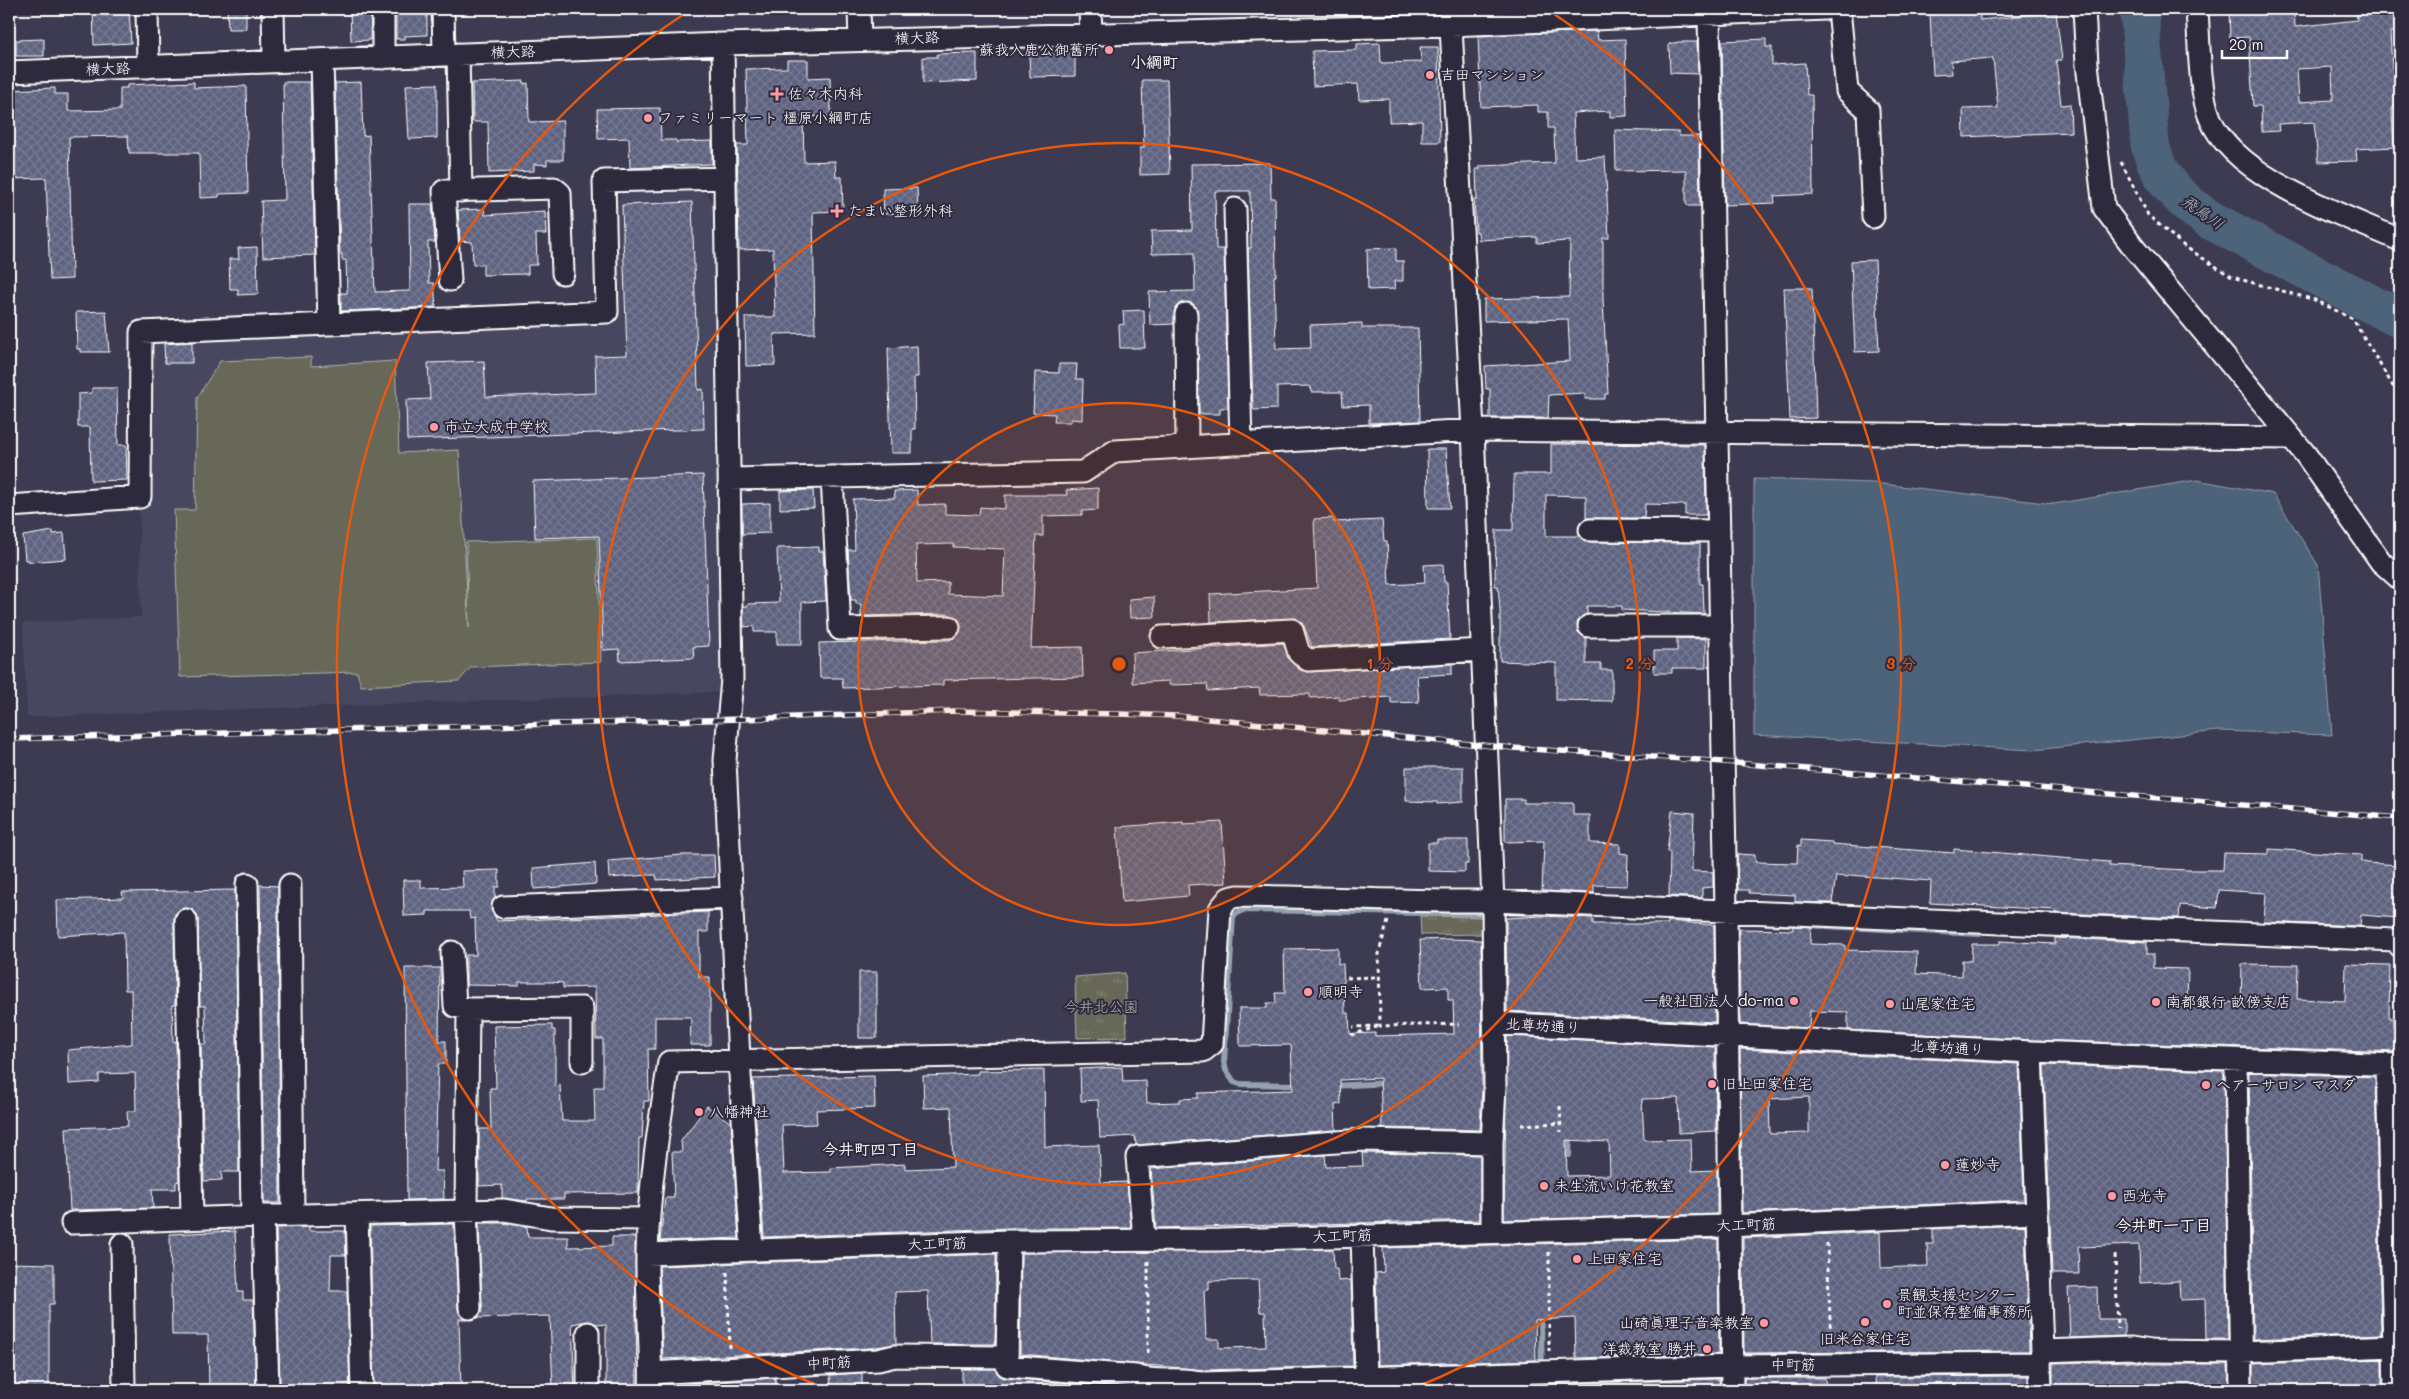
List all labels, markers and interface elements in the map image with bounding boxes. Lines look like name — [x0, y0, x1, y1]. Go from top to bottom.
street label: 横大路 — [894, 26, 940, 48]
scale bar — [2222, 28, 2286, 60]
text: 20 m — [2229, 34, 2263, 54]
place label: 蘇我入鹿公御舊所 — [979, 39, 1099, 59]
street label: 横大路 — [490, 40, 536, 62]
marker: 蘇我入鹿公御舊所 — [1103, 44, 1115, 56]
district label: 小綱町 — [1130, 51, 1178, 72]
street label: 横大路 — [85, 57, 131, 79]
place label: 吉田マンション — [1440, 64, 1544, 84]
marker: 吉田マンション — [1424, 69, 1436, 81]
place label: 佐々木内科 — [788, 83, 863, 103]
marker: 佐々木内科 — [770, 87, 784, 101]
place label: ファミリーマート 橿原小綱町店 — [658, 107, 873, 127]
marker: ファミリーマート 橿原小綱町店 — [642, 112, 654, 124]
water label: 飛鳥川 — [2178, 189, 2229, 234]
place label: たまい整形外科 — [848, 200, 953, 220]
marker: たまい整形外科 — [830, 204, 844, 218]
place label: 市立大成中学校 — [444, 416, 549, 436]
marker: 市立大成中学校 — [428, 421, 440, 433]
text: 1 分 — [1366, 653, 1394, 673]
text: 2 分 — [1626, 653, 1654, 673]
text: 3 分 — [1886, 653, 1916, 673]
centre of rings — [1110, 655, 1128, 673]
place label: 順明寺 — [1318, 981, 1363, 1001]
marker: 順明寺 — [1302, 986, 1314, 998]
place label: 一般社団法人 do-ma — [1643, 990, 1784, 1010]
place label: 南都銀行 畝傍支店 — [2166, 991, 2291, 1011]
place label: 山尾家住宅 — [1900, 993, 1975, 1013]
marker: 一般社団法人 do-ma — [1788, 995, 1800, 1007]
park label: 今井北公園 — [1063, 996, 1139, 1016]
marker: 南都銀行 畝傍支店 — [2150, 996, 2162, 1008]
marker: 山尾家住宅 — [1884, 998, 1896, 1010]
street label: 北尊坊通り — [1505, 1013, 1581, 1037]
street label: 北尊坊通り — [1909, 1035, 1985, 1059]
place label: 旧上田家住宅 — [1722, 1073, 1812, 1093]
place label: ヘアーサロン マスダ — [2216, 1074, 2356, 1094]
marker: 旧上田家住宅 — [1706, 1078, 1718, 1090]
marker: ヘアーサロン マスダ — [2200, 1079, 2212, 1091]
place label: 八幡神社 — [709, 1101, 769, 1121]
marker: 八幡神社 — [693, 1106, 705, 1118]
district label: 今井町四丁目 — [822, 1138, 918, 1159]
place label: 蓮妙寺 — [1955, 1154, 2000, 1174]
marker: 蓮妙寺 — [1939, 1159, 1951, 1171]
place label: 未生流いけ花教室 — [1554, 1175, 1674, 1195]
marker: 未生流いけ花教室 — [1538, 1180, 1550, 1192]
place label: 西光寺 — [2122, 1185, 2167, 1205]
marker: 西光寺 — [2106, 1190, 2118, 1202]
street label: 大工町筋 — [1716, 1213, 1776, 1235]
district label: 今井町一丁目 — [2115, 1214, 2211, 1235]
street label: 大工町筋 — [1312, 1224, 1372, 1246]
street label: 大工町筋 — [907, 1232, 967, 1254]
place label: 上田家住宅 — [1587, 1248, 1662, 1268]
marker: 上田家住宅 — [1571, 1253, 1583, 1265]
place label: 景観支援センター 町並保存整備事務所 — [1897, 1284, 2032, 1321]
marker: 景観支援センター 町並保存整備事務所 — [1881, 1298, 1893, 1310]
place label: 山碕眞理子音楽教室 — [1619, 1312, 1754, 1332]
marker: 旧米谷家住宅 — [1859, 1316, 1871, 1328]
marker: 山碕眞理子音楽教室 — [1758, 1317, 1770, 1329]
place label: 旧米谷家住宅 — [1820, 1328, 1910, 1348]
place label: 洋裁教室 勝井 — [1602, 1338, 1697, 1358]
marker: 洋裁教室 勝井 — [1701, 1343, 1713, 1355]
street label: 中町筋 — [806, 1351, 852, 1373]
street label: 中町筋 — [1770, 1354, 1816, 1374]

